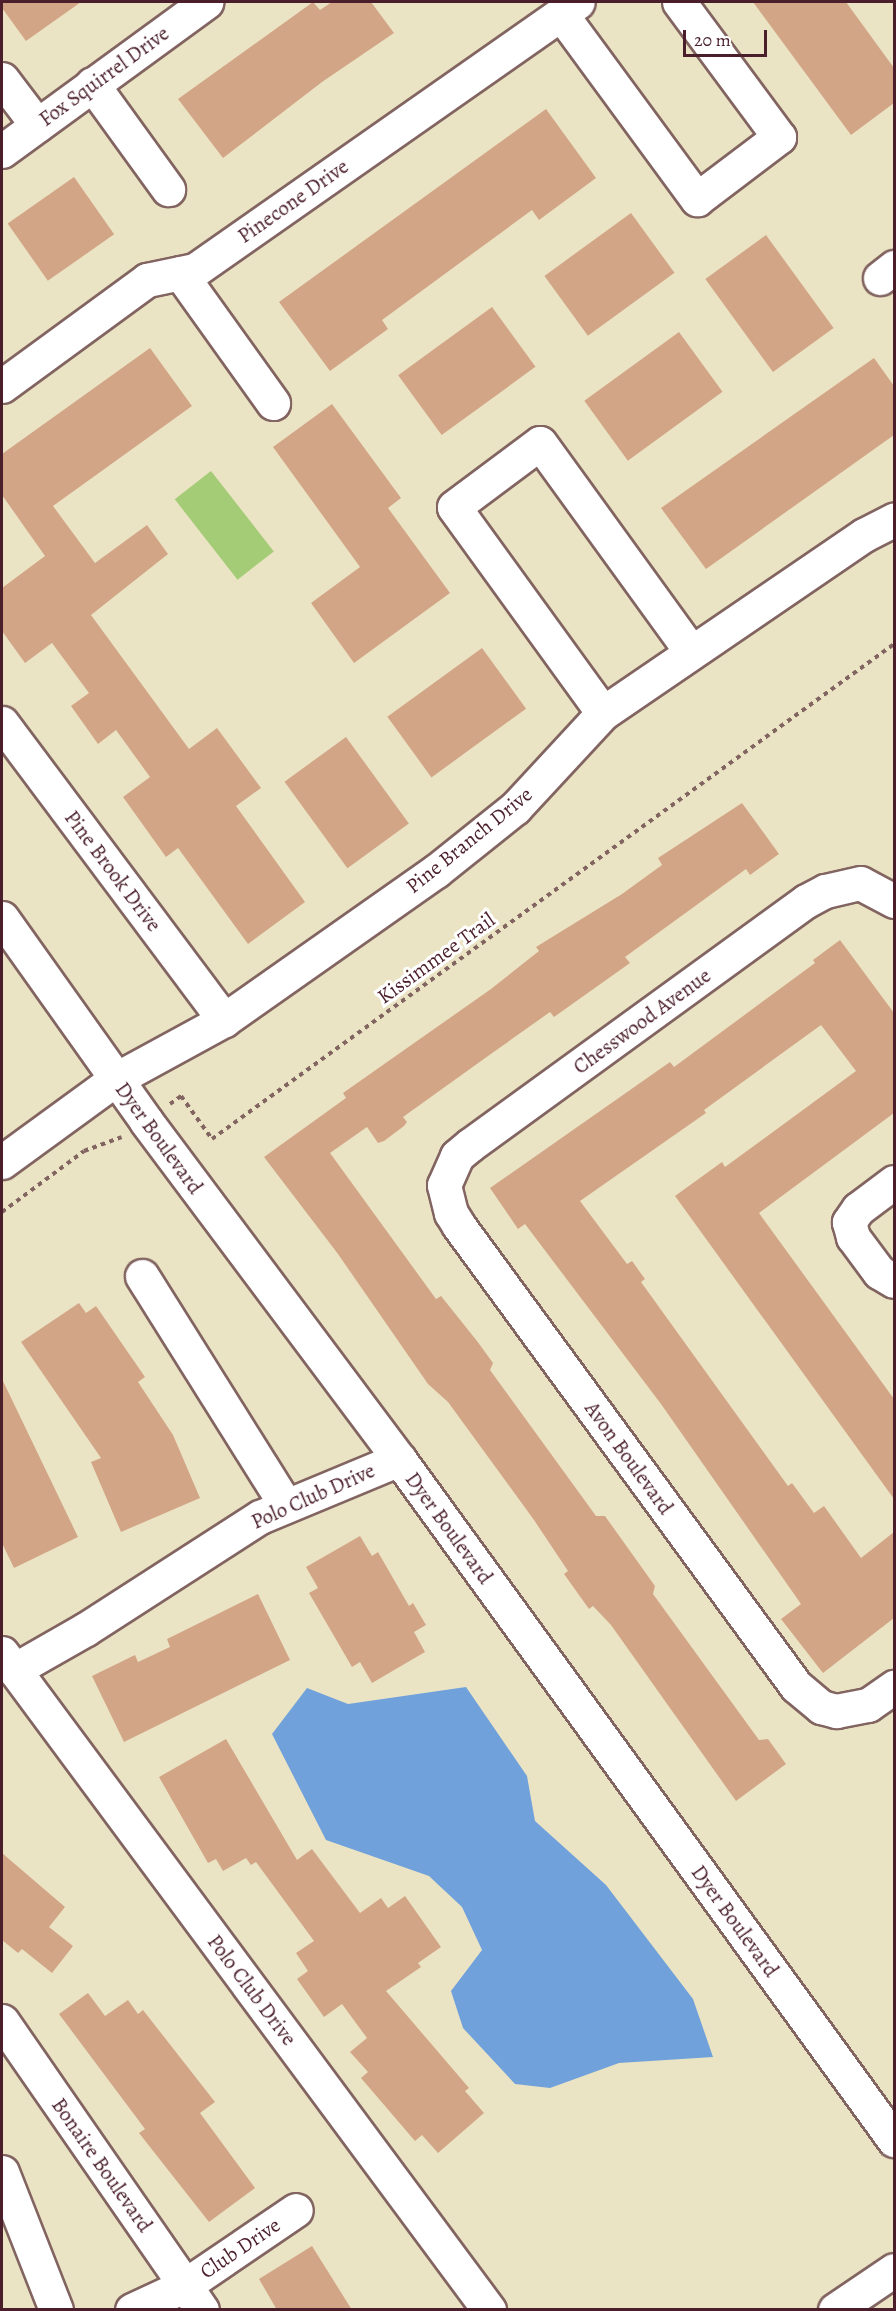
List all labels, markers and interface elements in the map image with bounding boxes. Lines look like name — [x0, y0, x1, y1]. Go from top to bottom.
scale bar — [686, 18, 770, 56]
street label: Fox Squirrel Drive — [34, 20, 174, 132]
text: 20 m — [694, 28, 731, 52]
street label: Pinecone Drive — [233, 154, 353, 248]
street label: Pine Branch Drive — [401, 781, 537, 899]
street label: Pine Brook Drive — [59, 805, 167, 937]
street label: Kissimmee Trail — [372, 907, 500, 1009]
street label: Chesswood Avenue — [568, 963, 716, 1079]
street label: Dyer Boulevard — [110, 1077, 208, 1199]
street label: Avon Boulevard — [580, 1397, 678, 1519]
street label: Polo Club Drive — [247, 1458, 379, 1534]
street label: Dyer Boulevard — [400, 1467, 498, 1589]
street label: Dyer Boulevard — [686, 1860, 784, 1982]
street label: Polo Club Drive — [202, 1930, 302, 2050]
street label: Bonaire Boulevard — [46, 2093, 158, 2237]
street label: Club Drive — [195, 2212, 285, 2284]

